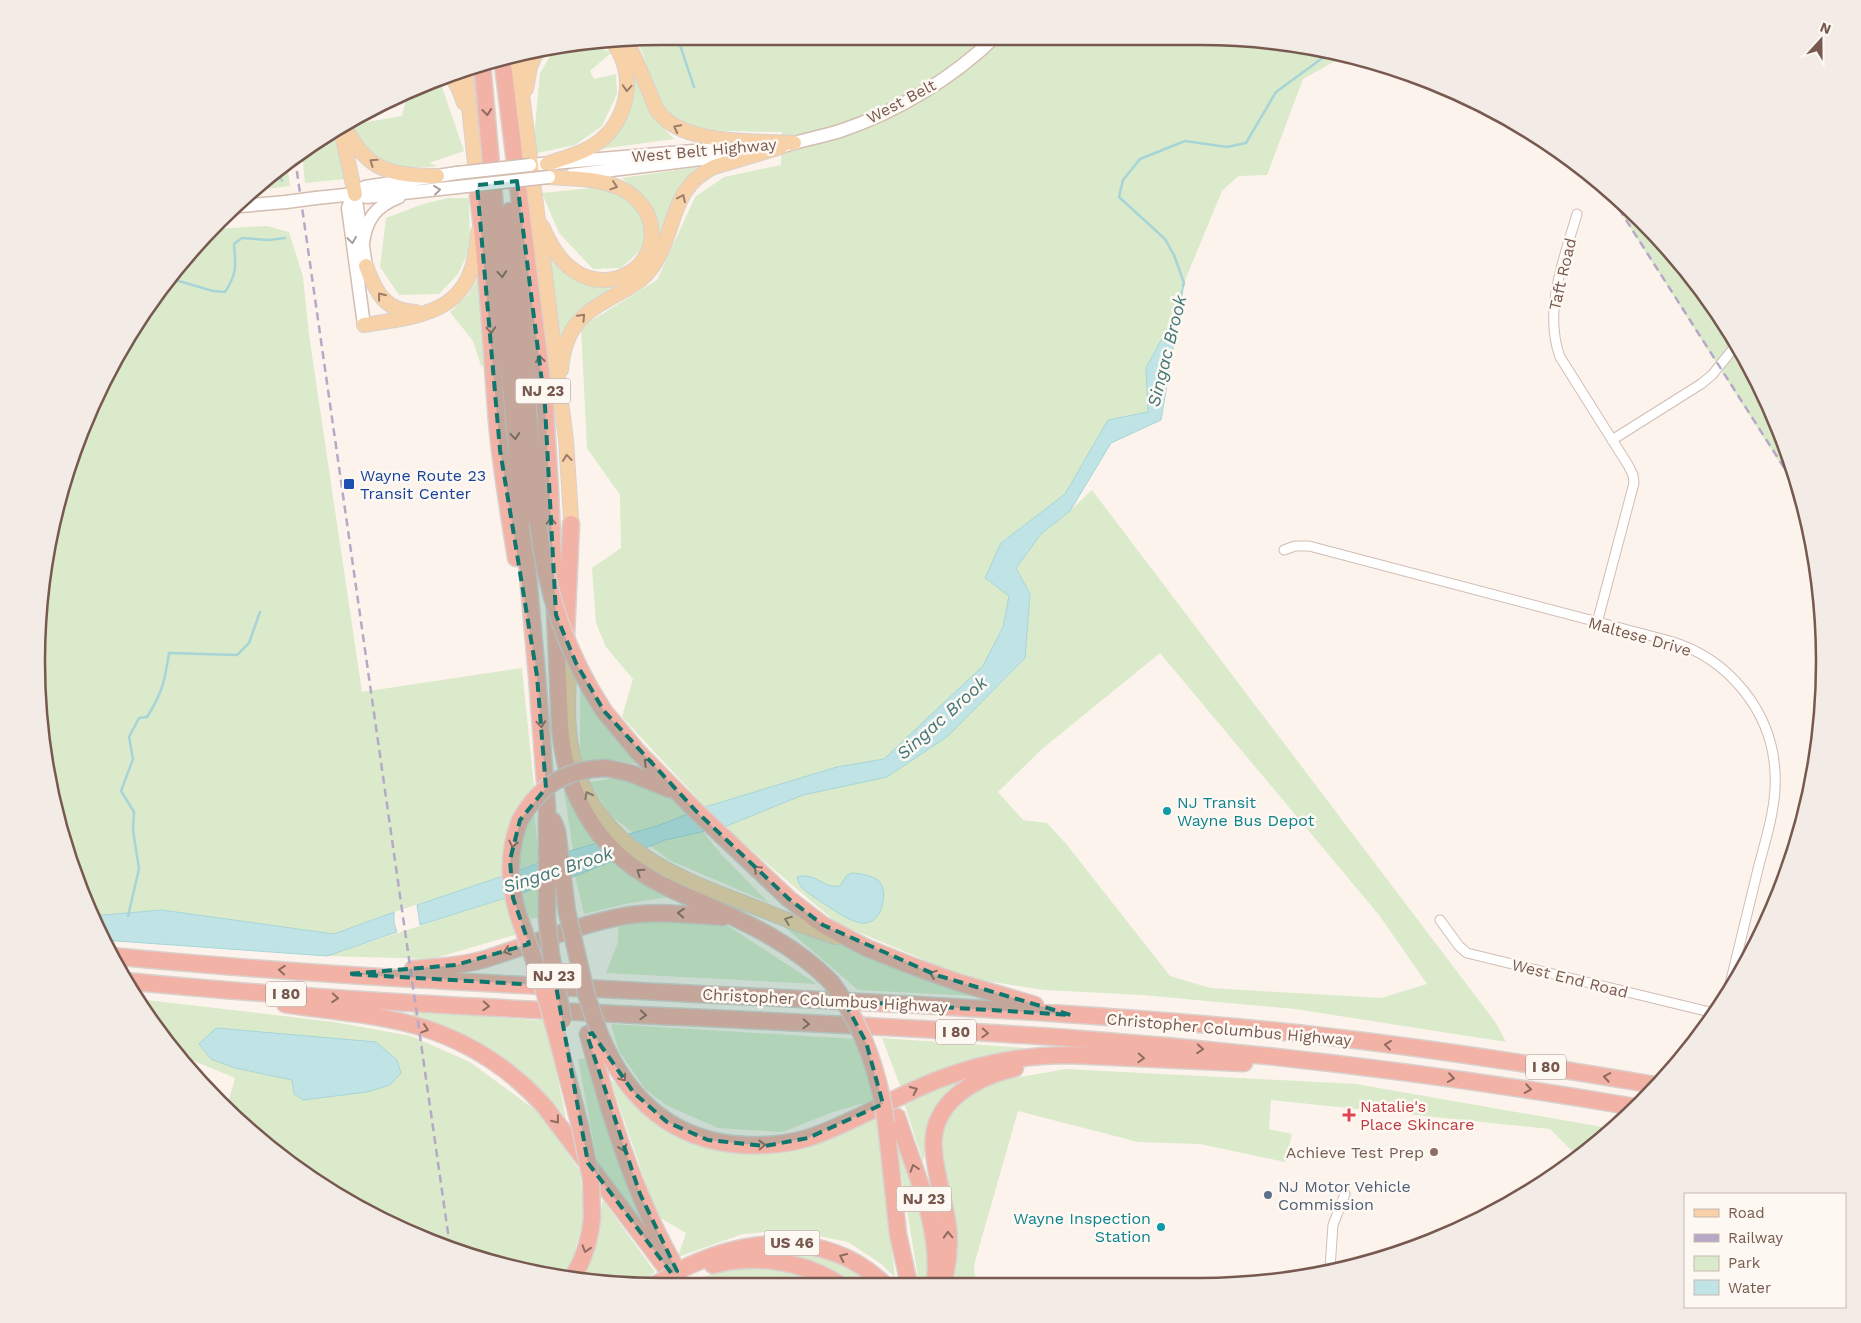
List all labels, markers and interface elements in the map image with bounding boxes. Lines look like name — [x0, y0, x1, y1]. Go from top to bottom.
north arrow — [1796, 15, 1846, 65]
text: N — [1818, 19, 1833, 37]
street label: West Belt — [863, 75, 939, 128]
one-way arrow — [621, 84, 632, 92]
one-way arrow — [481, 108, 492, 116]
one-way arrow — [673, 124, 682, 134]
street label: West Belt Highway — [631, 135, 778, 166]
one-way arrow — [370, 159, 379, 169]
one-way arrow — [609, 181, 618, 191]
one-way arrow — [433, 185, 441, 196]
one-way arrow — [675, 194, 686, 203]
street label: Taft Road — [1545, 236, 1580, 312]
one-way arrow — [346, 237, 357, 245]
one-way arrow — [496, 270, 507, 278]
water label: Singac Brook — [1143, 292, 1191, 409]
one-way arrow — [379, 293, 387, 302]
one-way arrow — [576, 314, 585, 323]
one-way arrow — [485, 327, 496, 335]
one-way arrow — [535, 355, 546, 363]
road number: NJ 23 — [516, 378, 570, 404]
one-way arrow — [509, 432, 520, 440]
one-way arrow — [562, 454, 573, 462]
place label: Wayne Route 23 Transit Center — [360, 466, 486, 503]
marker: Wayne Route 23 Transit Center — [342, 477, 356, 491]
one-way arrow — [546, 517, 557, 525]
street label: Maltese Drive — [1586, 613, 1693, 660]
water label: Singac Brook — [892, 671, 992, 764]
one-way arrow — [535, 720, 546, 728]
one-way arrow — [644, 759, 653, 768]
one-way arrow — [584, 791, 594, 800]
place label: NJ Transit Wayne Bus Depot — [1177, 793, 1315, 830]
marker: NJ Transit Wayne Bus Depot — [1161, 805, 1173, 817]
one-way arrow — [508, 840, 519, 849]
water label: Singac Brook — [500, 842, 617, 897]
one-way arrow — [754, 866, 763, 875]
one-way arrow — [636, 869, 646, 878]
one-way arrow — [677, 908, 685, 919]
one-way arrow — [784, 916, 793, 926]
one-way arrow — [503, 946, 512, 956]
street label: West End Road — [1510, 955, 1630, 1002]
one-way arrow — [278, 964, 286, 975]
road number: NJ 23 — [526, 964, 582, 988]
one-way arrow — [929, 970, 938, 980]
road number: I 80 — [266, 982, 306, 1006]
street label: Christopher Columbus Highway — [702, 985, 949, 1016]
one-way arrow — [331, 992, 339, 1003]
one-way arrow — [482, 1001, 490, 1012]
one-way arrow — [640, 1009, 648, 1020]
street label: Christopher Columbus Highway — [1106, 1009, 1353, 1050]
one-way arrow — [802, 1018, 810, 1029]
road number: I 80 — [936, 1020, 976, 1044]
one-way arrow — [420, 1023, 428, 1033]
one-way arrow — [982, 1028, 990, 1039]
one-way arrow — [1384, 1040, 1392, 1051]
one-way arrow — [1196, 1043, 1204, 1054]
one-way arrow — [1137, 1053, 1145, 1064]
road number: I 80 — [1526, 1054, 1566, 1080]
one-way arrow — [617, 1072, 626, 1082]
one-way arrow — [1447, 1072, 1455, 1083]
one-way arrow — [1603, 1072, 1611, 1083]
one-way arrow — [1523, 1084, 1532, 1094]
one-way arrow — [908, 1086, 917, 1096]
place label: Natalie's Place Skincare — [1360, 1097, 1474, 1134]
marker: Natalie's Place Skincare — [1342, 1108, 1356, 1122]
one-way arrow — [550, 1114, 558, 1123]
one-way arrow — [759, 1140, 767, 1151]
one-way arrow — [618, 1143, 628, 1151]
place label: Achieve Test Prep — [1286, 1143, 1424, 1162]
marker: Achieve Test Prep — [1428, 1146, 1440, 1158]
one-way arrow — [910, 1164, 920, 1173]
place label: NJ Motor Vehicle Commission — [1278, 1177, 1411, 1214]
road number: NJ 23 — [896, 1186, 952, 1212]
marker: NJ Motor Vehicle Commission — [1262, 1189, 1274, 1201]
legend — [1684, 1193, 1846, 1308]
text: Road — [1728, 1204, 1765, 1222]
place label: Wayne Inspection Station — [1013, 1209, 1151, 1246]
marker: Wayne Inspection Station — [1155, 1221, 1167, 1233]
text: Railway — [1728, 1229, 1783, 1247]
road number: US 46 — [764, 1230, 820, 1256]
one-way arrow — [943, 1231, 953, 1238]
one-way arrow — [582, 1244, 592, 1253]
one-way arrow — [839, 1253, 848, 1264]
text: Park — [1728, 1254, 1761, 1272]
text: Water — [1728, 1279, 1771, 1297]

